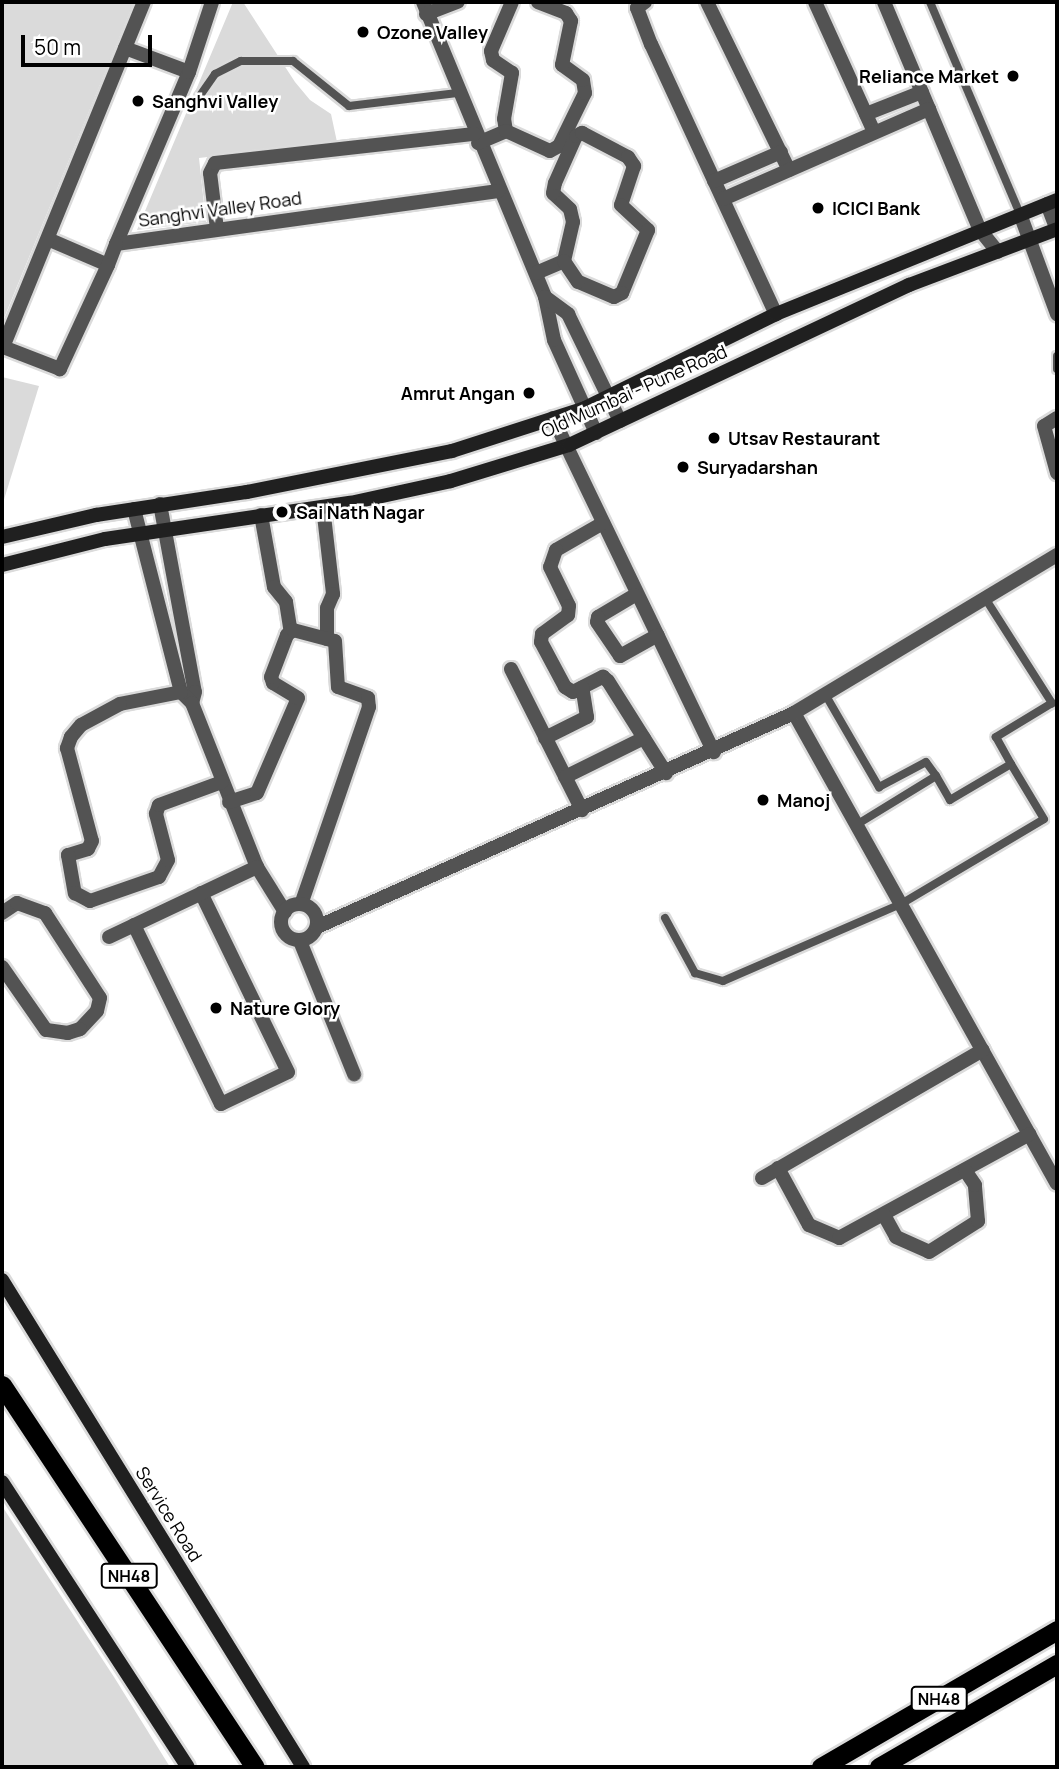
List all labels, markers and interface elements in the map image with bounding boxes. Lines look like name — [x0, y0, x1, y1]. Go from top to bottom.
scale bar — [24, 21, 156, 65]
place label: Ozone Valley — [377, 21, 488, 43]
marker: Ozone Valley — [355, 24, 371, 40]
text: 50 m — [34, 33, 81, 61]
place label: Reliance Market — [859, 65, 999, 87]
marker: Reliance Market — [1005, 68, 1021, 84]
place label: Sanghvi Valley — [152, 90, 278, 112]
marker: Sanghvi Valley — [130, 93, 146, 109]
street label: Sanghvi Valley Road — [137, 187, 303, 231]
place label: ICICI Bank — [832, 197, 920, 219]
marker: ICICI Bank — [810, 200, 826, 216]
street label: Old Mumbai - Pune Road — [538, 340, 730, 442]
place label: Amrut Angan — [401, 382, 515, 404]
marker: Amrut Angan — [521, 385, 537, 401]
place label: Utsav Restaurant — [728, 427, 880, 449]
marker: Utsav Restaurant — [706, 430, 722, 446]
place label: Suryadarshan — [697, 456, 818, 478]
marker: Suryadarshan — [675, 459, 691, 475]
place label: Sai Nath Nagar — [296, 501, 425, 523]
marker: Sai Nath Nagar — [274, 504, 290, 520]
place label: Manoj — [777, 789, 830, 811]
marker: Manoj — [755, 792, 771, 808]
place label: Nature Glory — [230, 997, 340, 1019]
marker: Nature Glory — [208, 1000, 224, 1016]
street label: Service Road — [131, 1463, 207, 1565]
road number: NH48 — [99, 1564, 159, 1588]
road number: NH48 — [909, 1686, 969, 1712]

